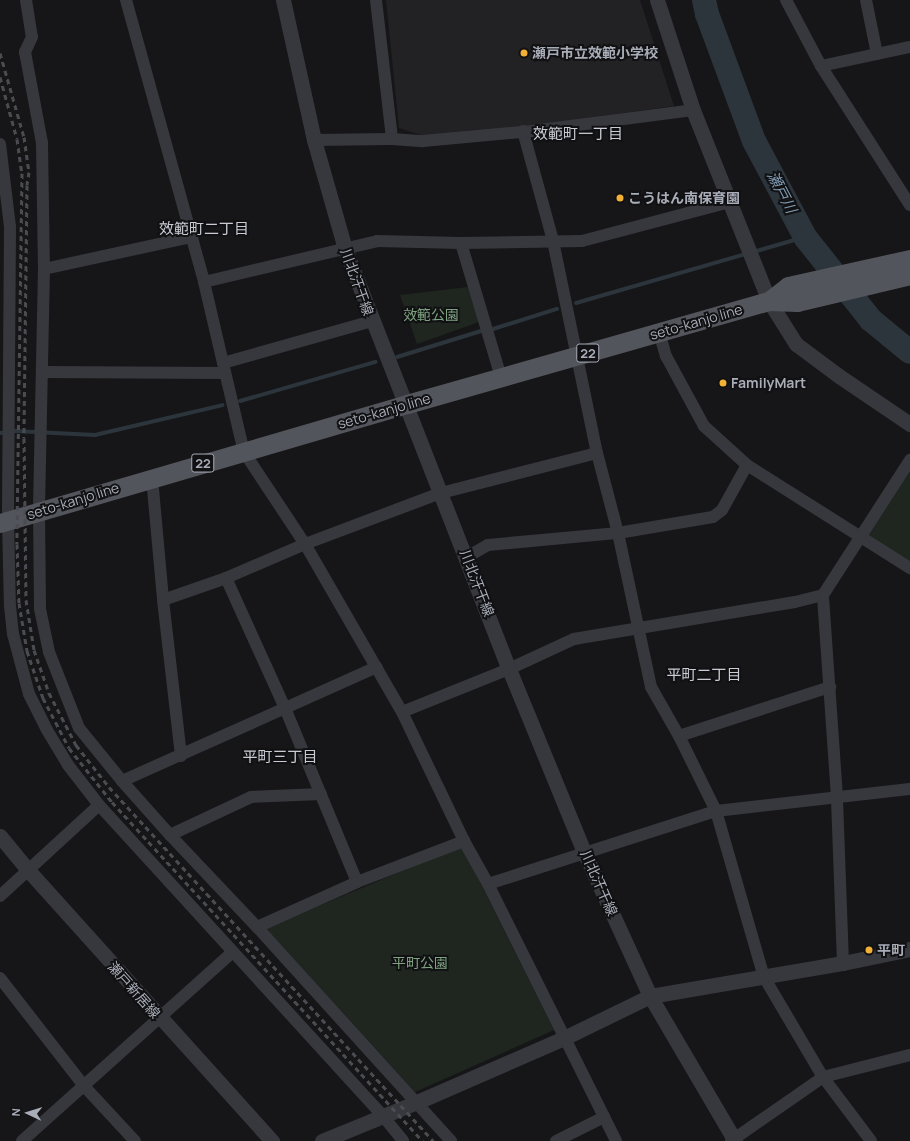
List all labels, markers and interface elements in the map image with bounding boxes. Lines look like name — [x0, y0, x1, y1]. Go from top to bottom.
place label: 瀬戸市立效範小学校 — [532, 45, 658, 61]
marker: 瀬戸市立效範小学校 — [519, 48, 529, 58]
district label: 效範町一丁目 — [533, 125, 623, 143]
water label: 瀬戸川 — [763, 168, 801, 216]
place label: こうはん南保育園 — [628, 190, 740, 206]
marker: こうはん南保育園 — [615, 193, 625, 203]
district label: 效範町二丁目 — [159, 220, 249, 238]
street label: 川北汗干線 — [337, 246, 377, 318]
street label: seto-kanjo line — [648, 301, 744, 343]
park label: 效範公園 — [403, 307, 459, 323]
road number: 22 — [576, 342, 600, 364]
place label: FamilyMart — [731, 375, 806, 391]
marker: FamilyMart — [718, 378, 728, 388]
street label: seto-kanjo line — [336, 390, 432, 432]
road number: 22 — [191, 452, 215, 474]
street label: seto-kanjo line — [25, 479, 121, 523]
street label: 川北汗干線 — [457, 547, 497, 619]
district label: 平町二丁目 — [667, 666, 741, 684]
district label: 平町三丁目 — [243, 748, 317, 766]
street label: 川北汗干線 — [577, 848, 621, 918]
place label: 平町 — [877, 942, 905, 958]
marker: 平町 — [864, 945, 874, 955]
park label: 平町公園 — [392, 955, 448, 971]
street label: 瀬戸新居線 — [104, 958, 164, 1022]
north arrow — [8, 1093, 48, 1133]
text: N — [8, 1108, 23, 1117]

